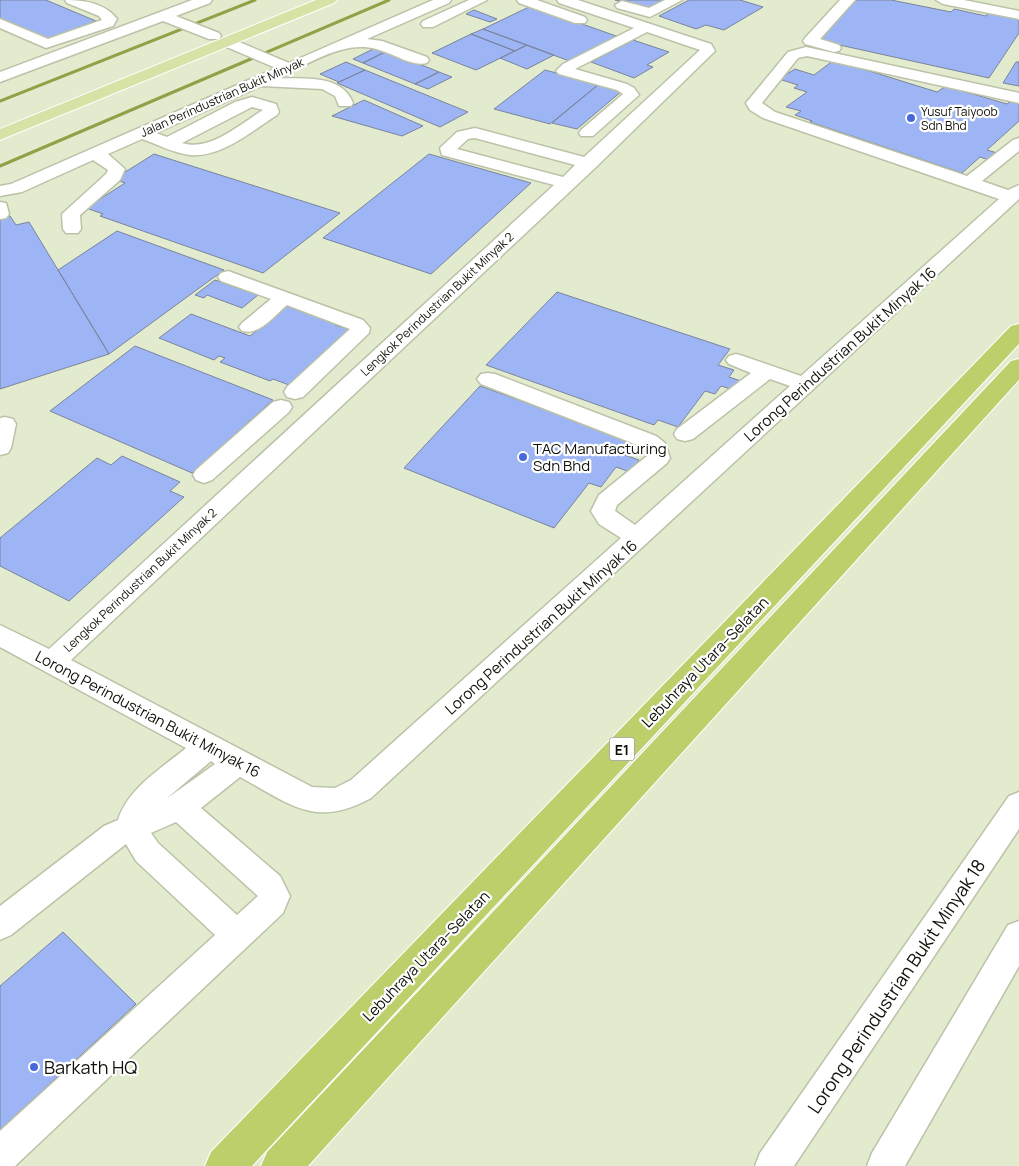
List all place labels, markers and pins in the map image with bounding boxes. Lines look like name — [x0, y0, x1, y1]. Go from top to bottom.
place label: Yusuf Taiyoob Sdn Bhd — [921, 103, 998, 134]
marker: Yusuf Taiyoob Sdn Bhd — [905, 112, 917, 124]
place label: TAC Manufacturing Sdn Bhd — [533, 438, 667, 476]
marker: TAC Manufacturing Sdn Bhd — [517, 451, 529, 463]
place label: Barkath HQ — [44, 1055, 137, 1079]
marker: Barkath HQ — [28, 1061, 40, 1073]

